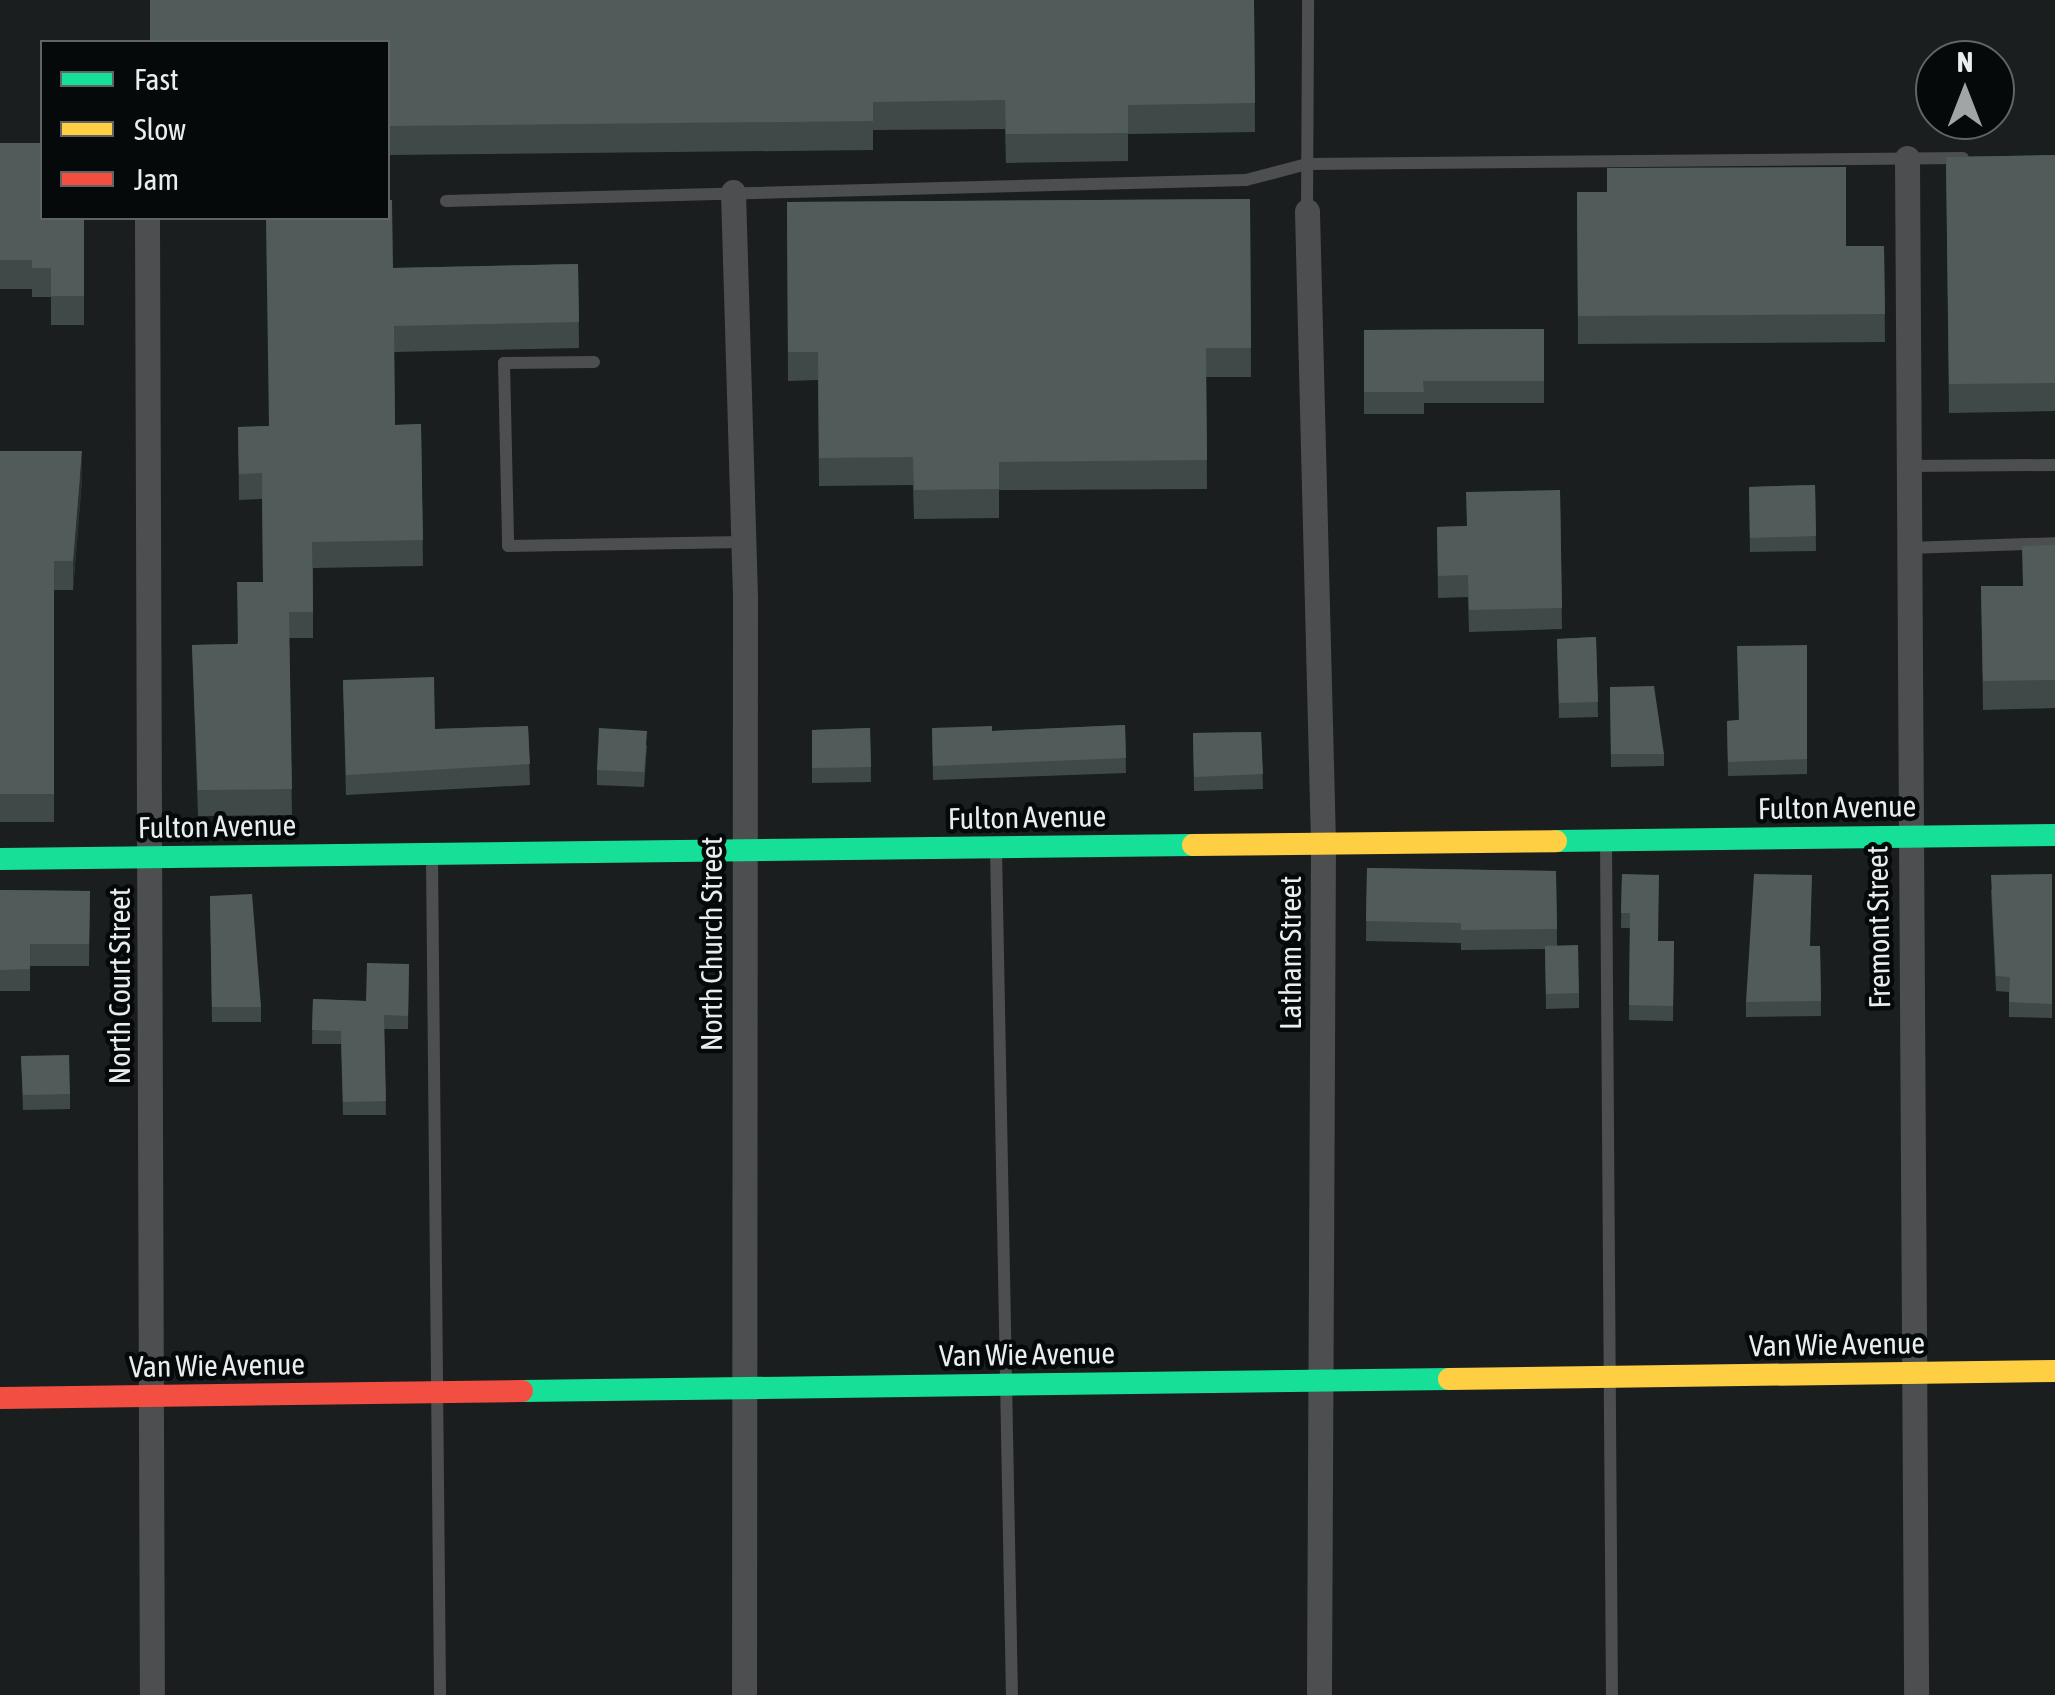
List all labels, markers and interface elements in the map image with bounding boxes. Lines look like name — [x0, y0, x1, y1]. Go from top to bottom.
legend — [40, 40, 390, 220]
north arrow — [1915, 40, 2015, 140]
text: N — [1957, 46, 1973, 78]
text: Fast — [134, 62, 179, 96]
text: Slow — [134, 112, 186, 146]
text: Jam — [134, 162, 179, 196]
street label: Fulton Avenue — [1758, 788, 1916, 826]
street label: Fulton Avenue — [948, 798, 1106, 836]
street label: Fulton Avenue — [138, 807, 296, 845]
street label: North Church Street — [693, 837, 729, 1051]
street label: Fremont Street — [1859, 845, 1897, 1009]
street label: Latham Street — [1272, 876, 1308, 1030]
street label: North Court Street — [101, 888, 137, 1084]
street label: Van Wie Avenue — [1749, 1324, 1925, 1364]
street label: Van Wie Avenue — [939, 1334, 1115, 1374]
street label: Van Wie Avenue — [129, 1345, 305, 1385]

